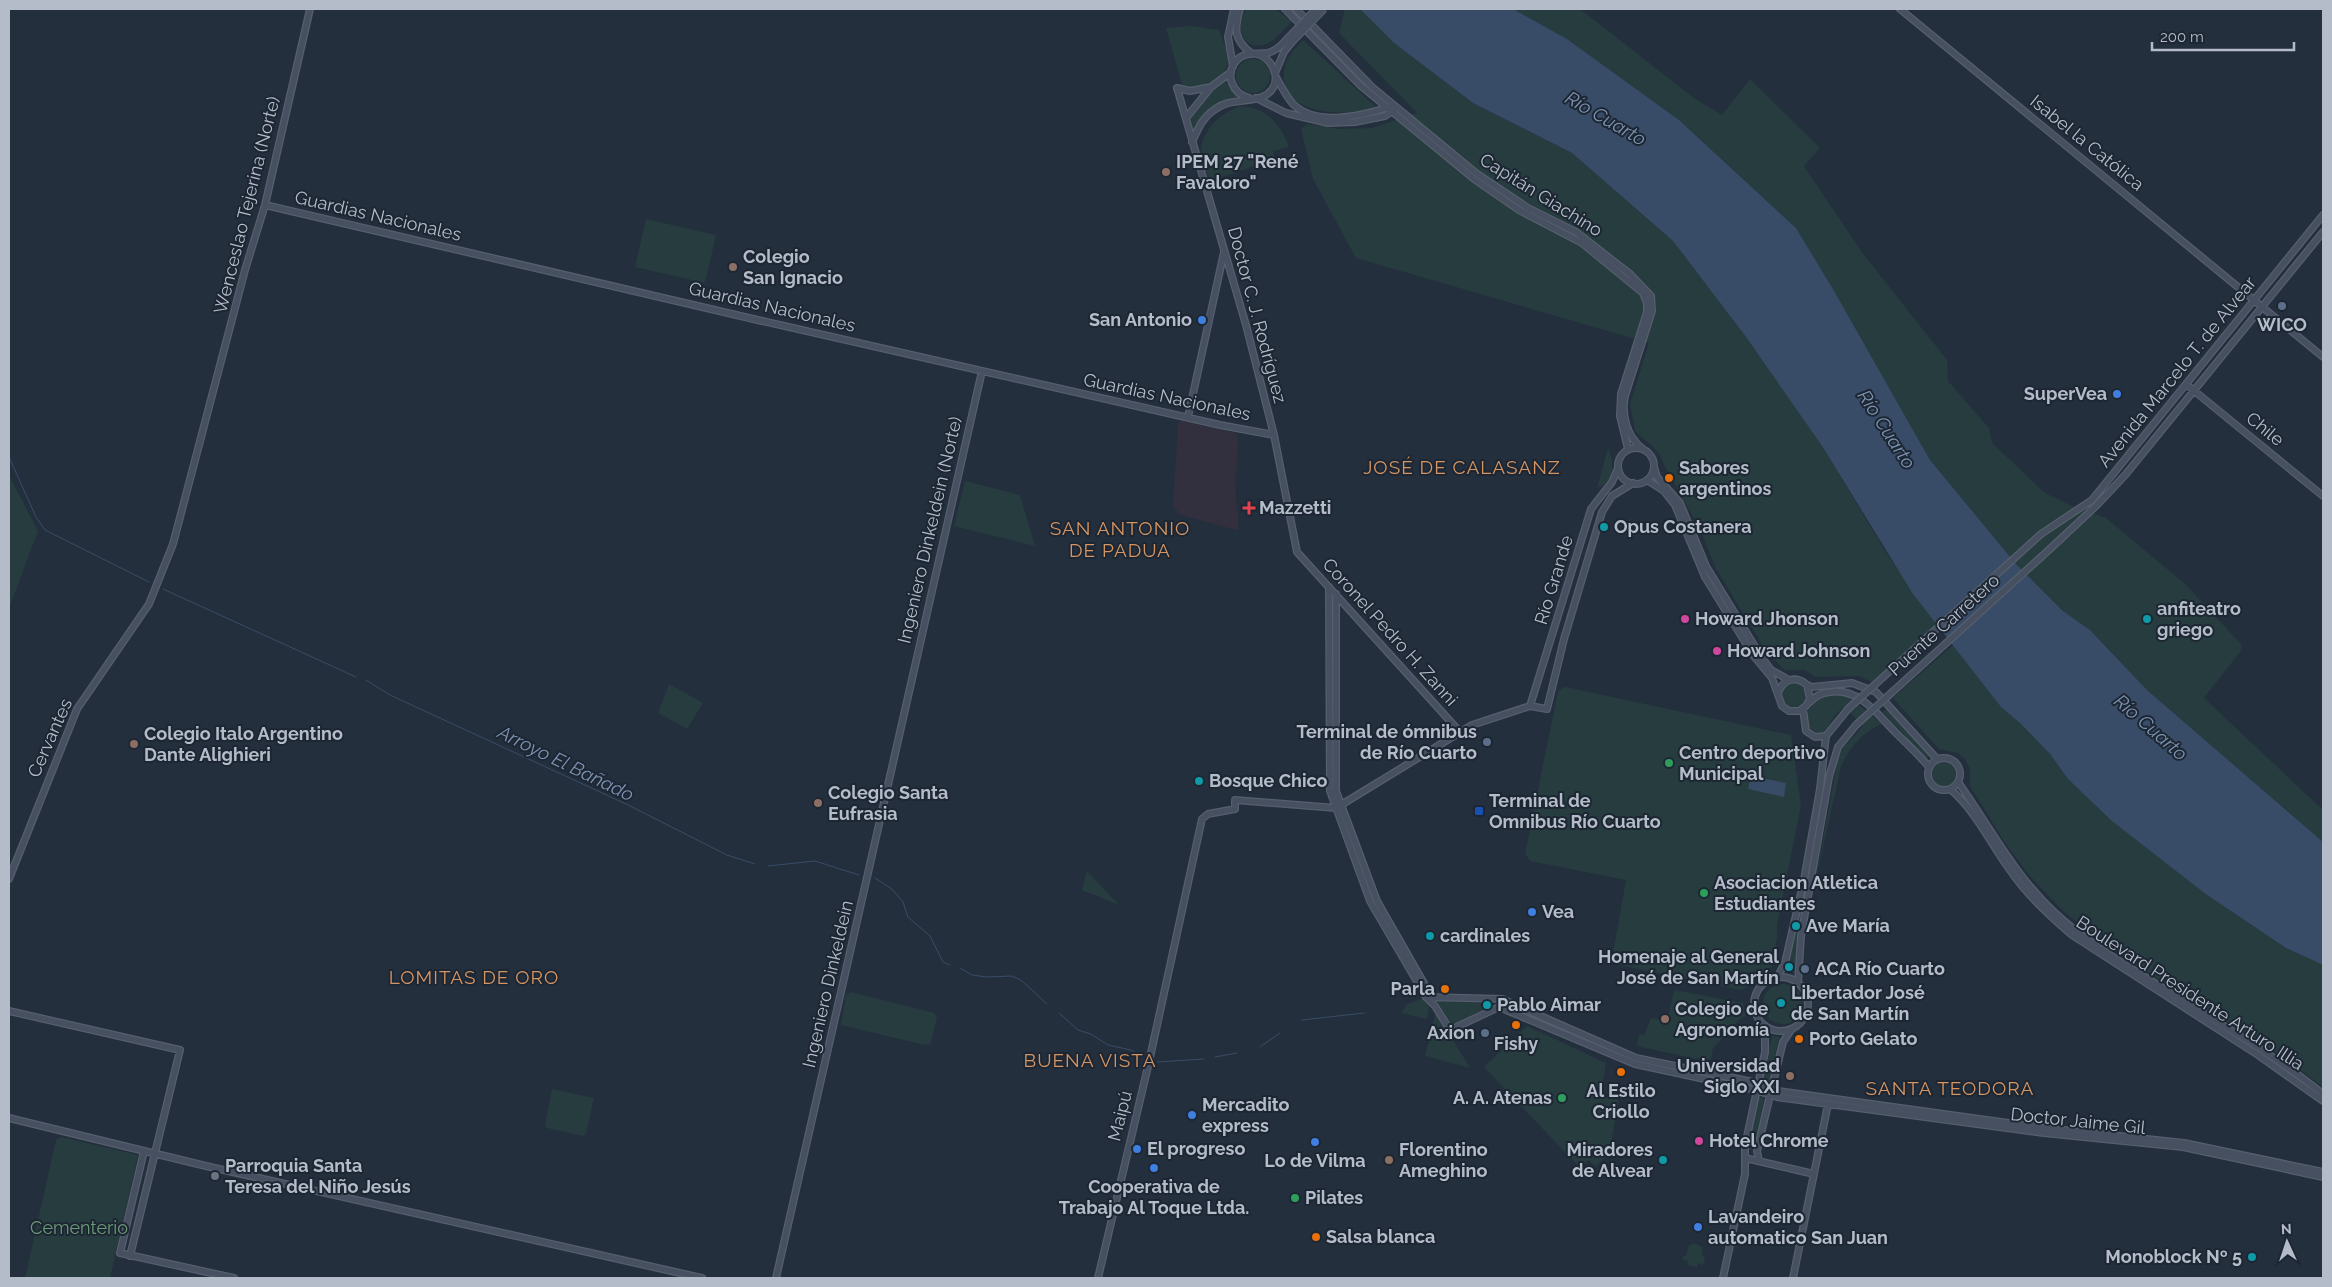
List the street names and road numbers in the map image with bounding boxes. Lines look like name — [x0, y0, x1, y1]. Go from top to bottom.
street label: Isabel la Católica — [2026, 90, 2148, 195]
street label: Wenceslao Tejerina (Norte) — [209, 94, 284, 316]
street label: Capitán Giachino — [1476, 149, 1607, 241]
street label: Guardias Nacionales — [293, 186, 464, 245]
street label: Doctor C. J. Rodríguez — [1224, 224, 1291, 405]
street label: Avenida Marcelo T. de Alvear — [2093, 272, 2260, 471]
street label: Guardias Nacionales — [687, 277, 858, 336]
street label: Guardias Nacionales — [1082, 369, 1253, 425]
street label: Chile — [2242, 407, 2289, 450]
street label: Ingeniero Dinkeldein (Norte) — [893, 414, 966, 645]
street label: Río Grande — [1530, 532, 1577, 627]
street label: Coronel Pedro H. Zanni — [1319, 554, 1462, 710]
street label: Puente Carretero — [1884, 569, 2004, 680]
street label: Cervantes — [23, 695, 76, 780]
street label: Ingeniero Dinkeldein — [798, 898, 857, 1070]
street label: Boulevard Presidente Arturo Illia — [2073, 911, 2308, 1074]
street label: Maipú — [1103, 1088, 1136, 1143]
street label: Doctor Jaime Gil — [2009, 1103, 2147, 1138]

